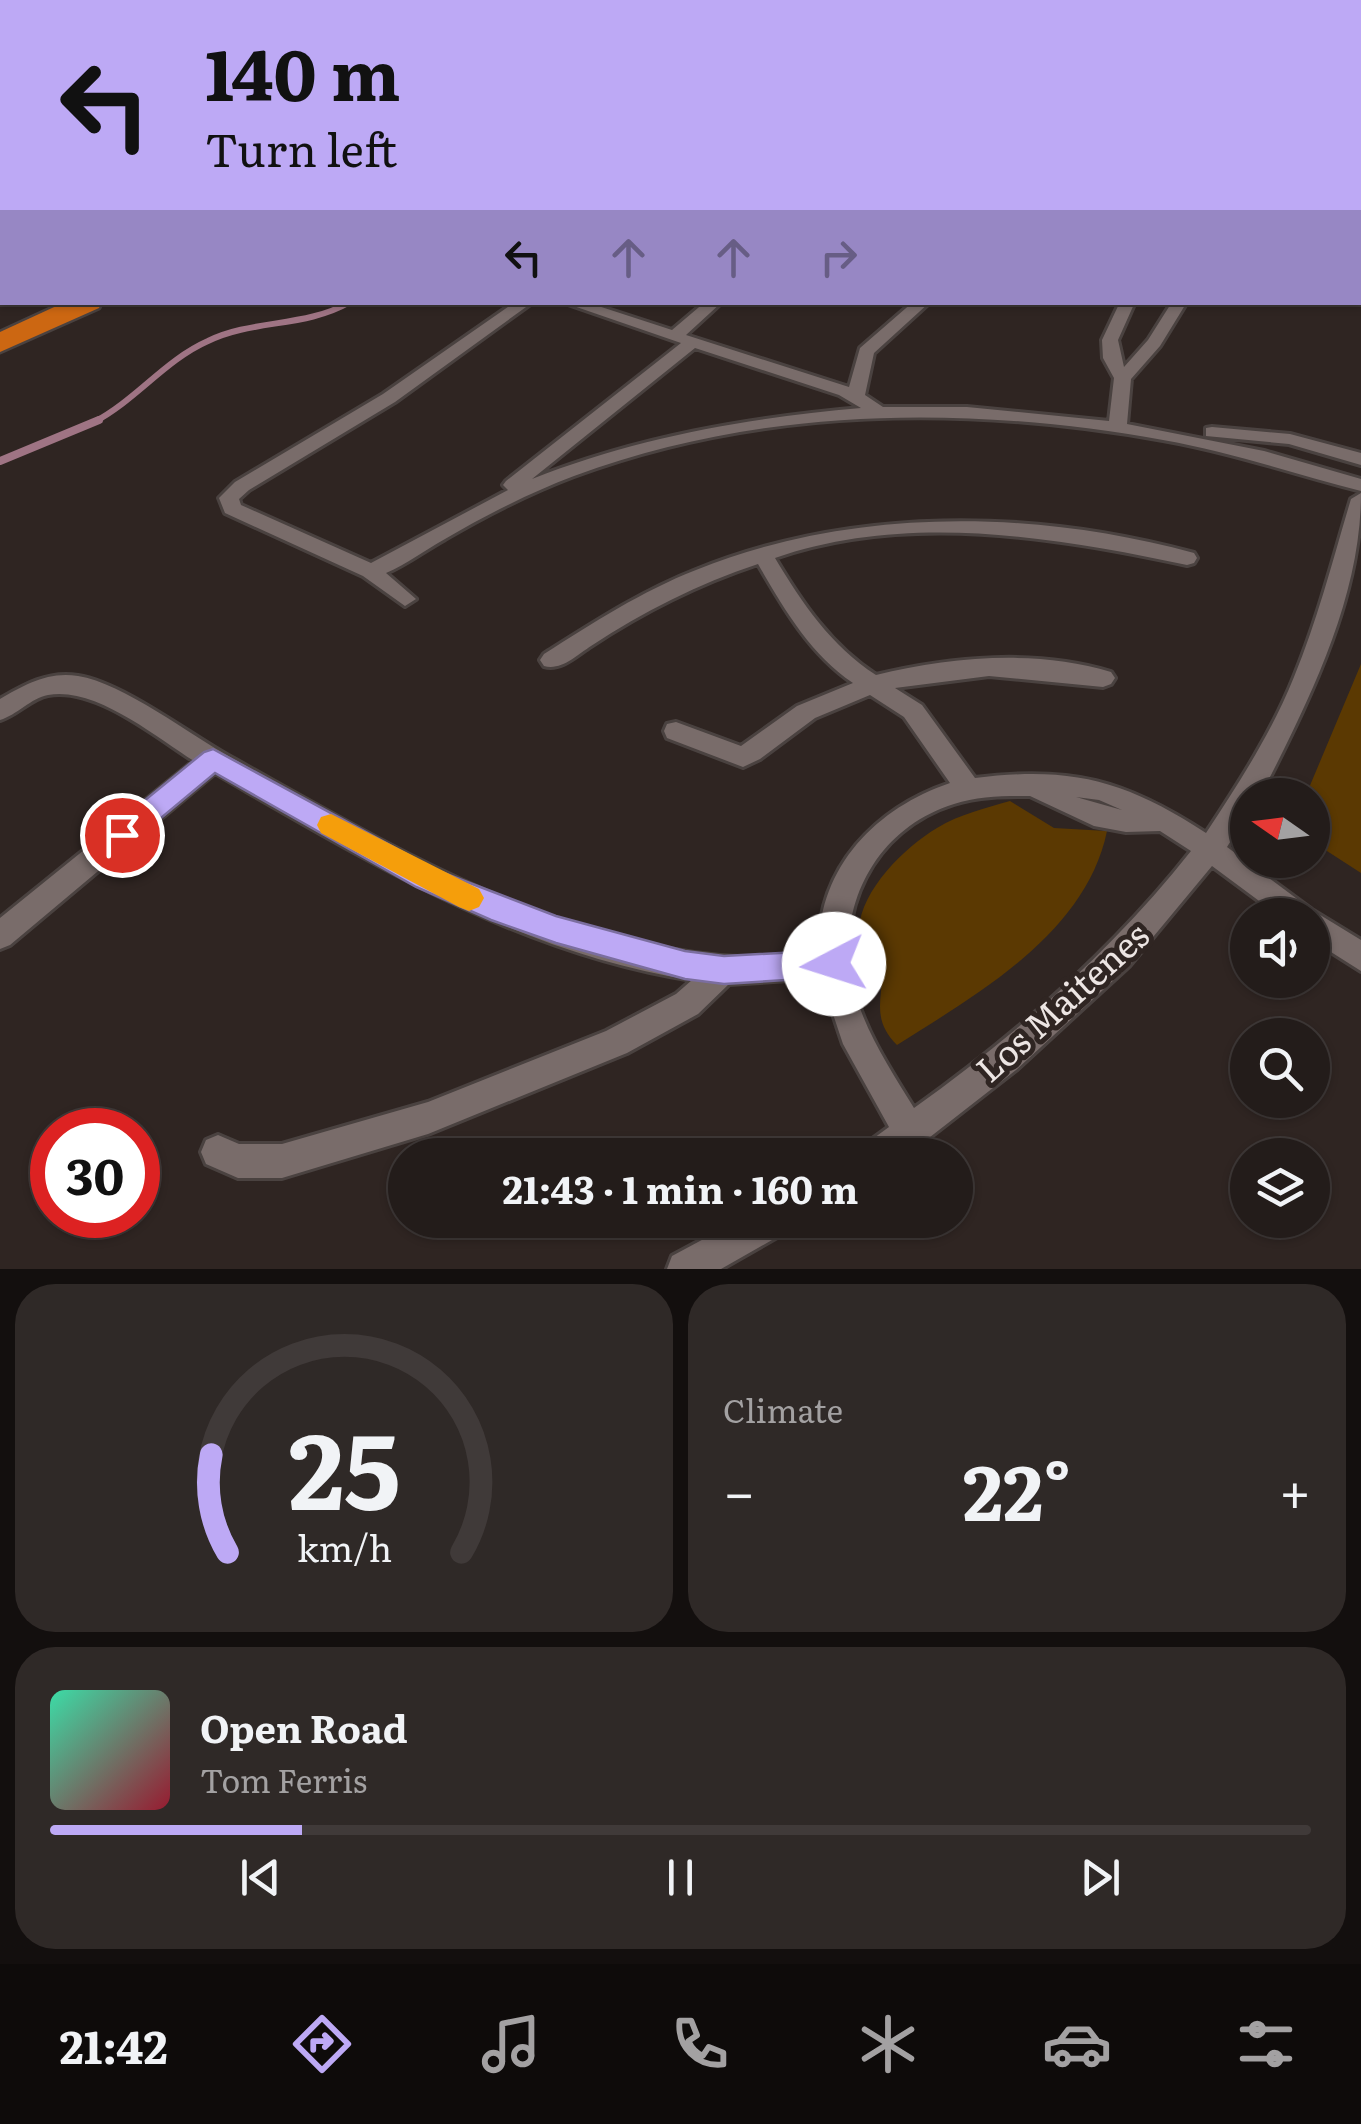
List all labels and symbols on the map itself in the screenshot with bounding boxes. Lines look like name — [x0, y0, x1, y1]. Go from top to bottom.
north arrow — [1230, 778, 1330, 878]
pin — [80, 793, 165, 878]
street label: Los Maitenes — [963, 909, 1159, 1093]
position arrow — [782, 912, 886, 1016]
speed limit sign: 30 — [30, 1108, 160, 1238]

